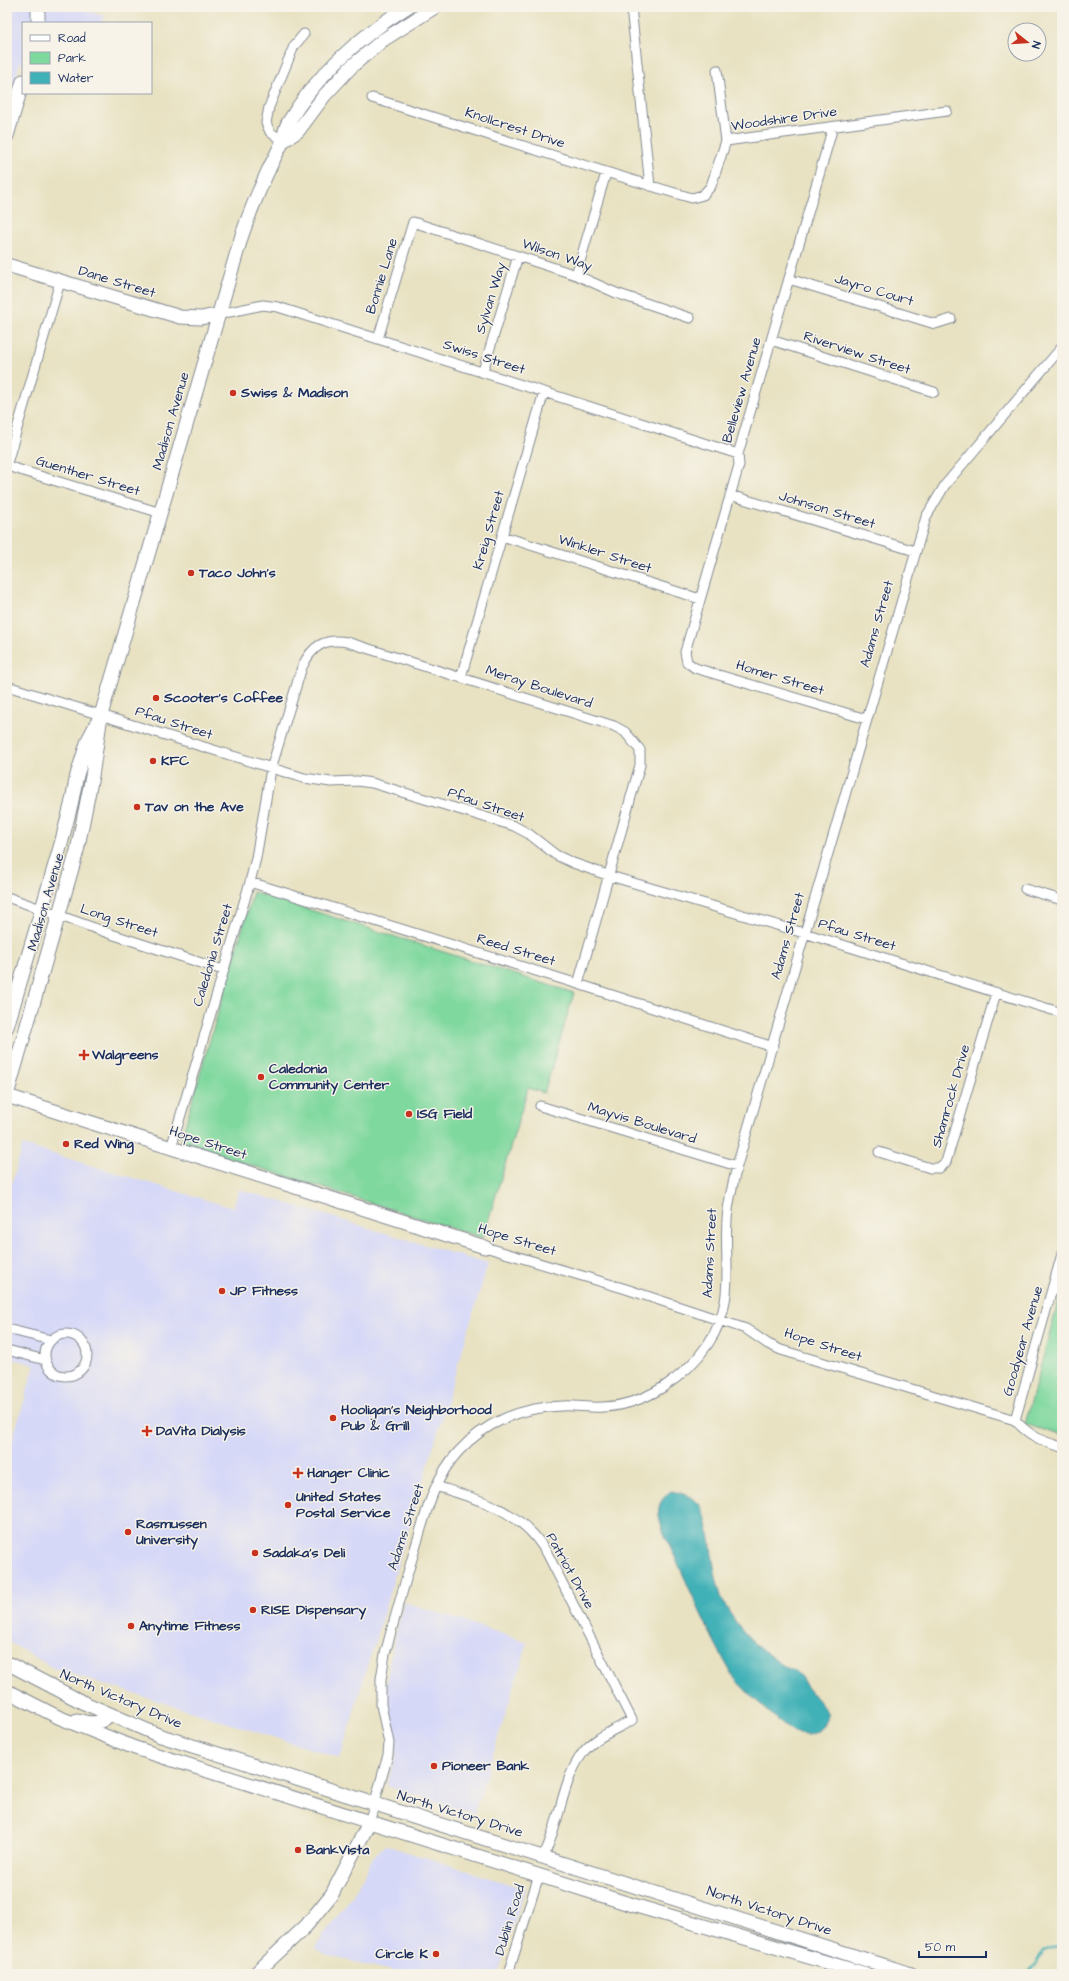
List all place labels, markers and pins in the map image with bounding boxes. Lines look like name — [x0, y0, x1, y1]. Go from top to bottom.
place label: Swiss & Madison — [240, 383, 348, 403]
marker: Swiss & Madison — [228, 388, 238, 398]
place label: Taco John's — [198, 563, 276, 583]
marker: Taco John's — [186, 568, 196, 578]
place label: Scooter's Coffee — [163, 688, 283, 708]
marker: Scooter's Coffee — [151, 693, 161, 703]
place label: KFC — [161, 751, 189, 771]
marker: KFC — [148, 756, 158, 766]
place label: Tav on the Ave — [144, 797, 244, 817]
marker: Tav on the Ave — [132, 802, 142, 812]
place label: Walgreens — [91, 1045, 159, 1066]
marker: Walgreens — [79, 1050, 89, 1060]
place label: Caledonia Community Center — [269, 1059, 389, 1095]
marker: Caledonia Community Center — [256, 1072, 266, 1082]
place label: ISG Field — [417, 1104, 473, 1124]
marker: ISG Field — [404, 1109, 414, 1119]
place label: Red Wing — [74, 1134, 135, 1155]
marker: Red Wing — [61, 1139, 71, 1149]
place label: JP Fitness — [229, 1281, 298, 1301]
marker: JP Fitness — [217, 1286, 227, 1296]
place label: Hooligan's Neighborhood Pub & Grill — [341, 1400, 493, 1436]
marker: Hooligan's Neighborhood Pub & Grill — [328, 1413, 338, 1423]
place label: DaVita Dialysis — [156, 1421, 246, 1441]
marker: DaVita Dialysis — [141, 1425, 153, 1437]
place label: Hanger Clinic — [307, 1463, 390, 1484]
marker: Hanger Clinic — [292, 1467, 304, 1479]
place label: United States Postal Service — [296, 1487, 391, 1523]
marker: United States Postal Service — [283, 1500, 293, 1510]
place label: Rasmussen University — [136, 1514, 207, 1550]
marker: Rasmussen University — [123, 1527, 133, 1537]
place label: Sadaka's Deli — [262, 1543, 346, 1563]
marker: Sadaka's Deli — [250, 1548, 260, 1558]
place label: RISE Dispensary — [261, 1600, 366, 1620]
marker: RISE Dispensary — [248, 1605, 258, 1615]
place label: Anytime Fitness — [139, 1616, 241, 1636]
marker: Anytime Fitness — [126, 1621, 136, 1631]
place label: Pioneer Bank — [442, 1756, 529, 1776]
marker: Pioneer Bank — [429, 1761, 439, 1771]
place label: BankVista — [306, 1840, 370, 1860]
marker: BankVista — [293, 1845, 303, 1855]
place label: Circle K — [376, 1944, 429, 1964]
marker: Circle K — [431, 1949, 441, 1959]

